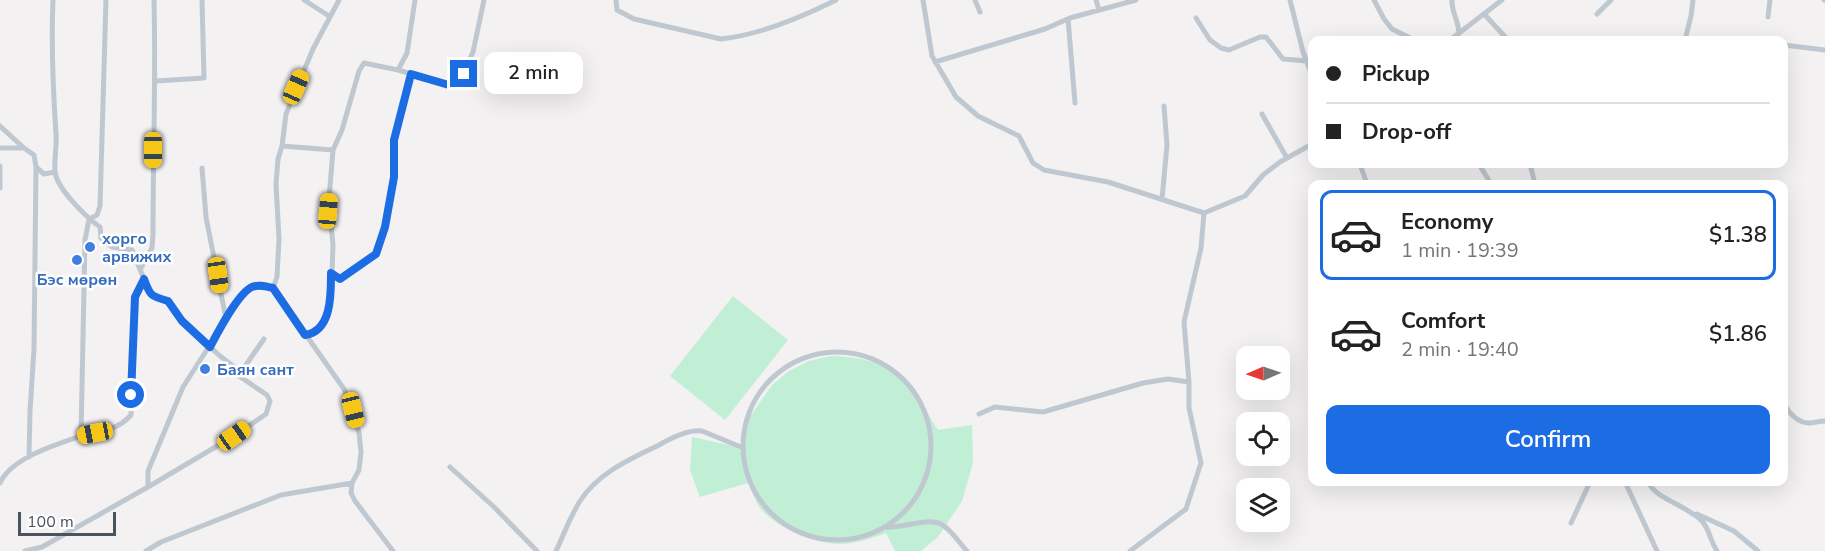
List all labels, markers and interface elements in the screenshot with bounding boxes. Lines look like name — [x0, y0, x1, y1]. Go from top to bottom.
callout: 2 min — [485, 53, 584, 95]
text: 2 min — [508, 59, 559, 86]
text: Pickup — [1362, 59, 1430, 89]
route end — [450, 60, 477, 87]
car — [280, 67, 312, 107]
text: Drop-off — [1362, 117, 1451, 147]
car — [144, 132, 162, 168]
car — [317, 192, 339, 230]
text: Economy — [1401, 207, 1493, 237]
icon: car — [1329, 208, 1383, 262]
text: $1.38 — [1709, 220, 1767, 250]
place label: хорго арвижих — [102, 228, 171, 268]
text: 1 min · 19:39 — [1401, 237, 1519, 264]
marker: хорго арвижих — [83, 240, 97, 254]
marker: Бэс мөрөн — [70, 253, 84, 267]
car — [207, 256, 229, 294]
place label: Бэс мөрөн — [37, 269, 117, 291]
text: Comfort — [1401, 306, 1485, 336]
icon: car — [1329, 307, 1383, 361]
text: $1.86 — [1709, 319, 1767, 349]
text: 2 min · 19:40 — [1401, 336, 1519, 363]
north arrow — [1236, 346, 1290, 400]
map controls — [1236, 346, 1290, 532]
place label: Баян сант — [217, 359, 294, 381]
marker: Баян сант — [198, 362, 212, 376]
route start — [117, 381, 144, 408]
car — [340, 390, 366, 430]
button: Confirm — [1326, 405, 1770, 474]
button: locate — [1236, 412, 1290, 466]
car — [214, 418, 254, 454]
car — [76, 421, 114, 445]
button: layers — [1236, 478, 1290, 532]
scale bar — [18, 509, 116, 536]
text: 100 m — [27, 511, 74, 533]

